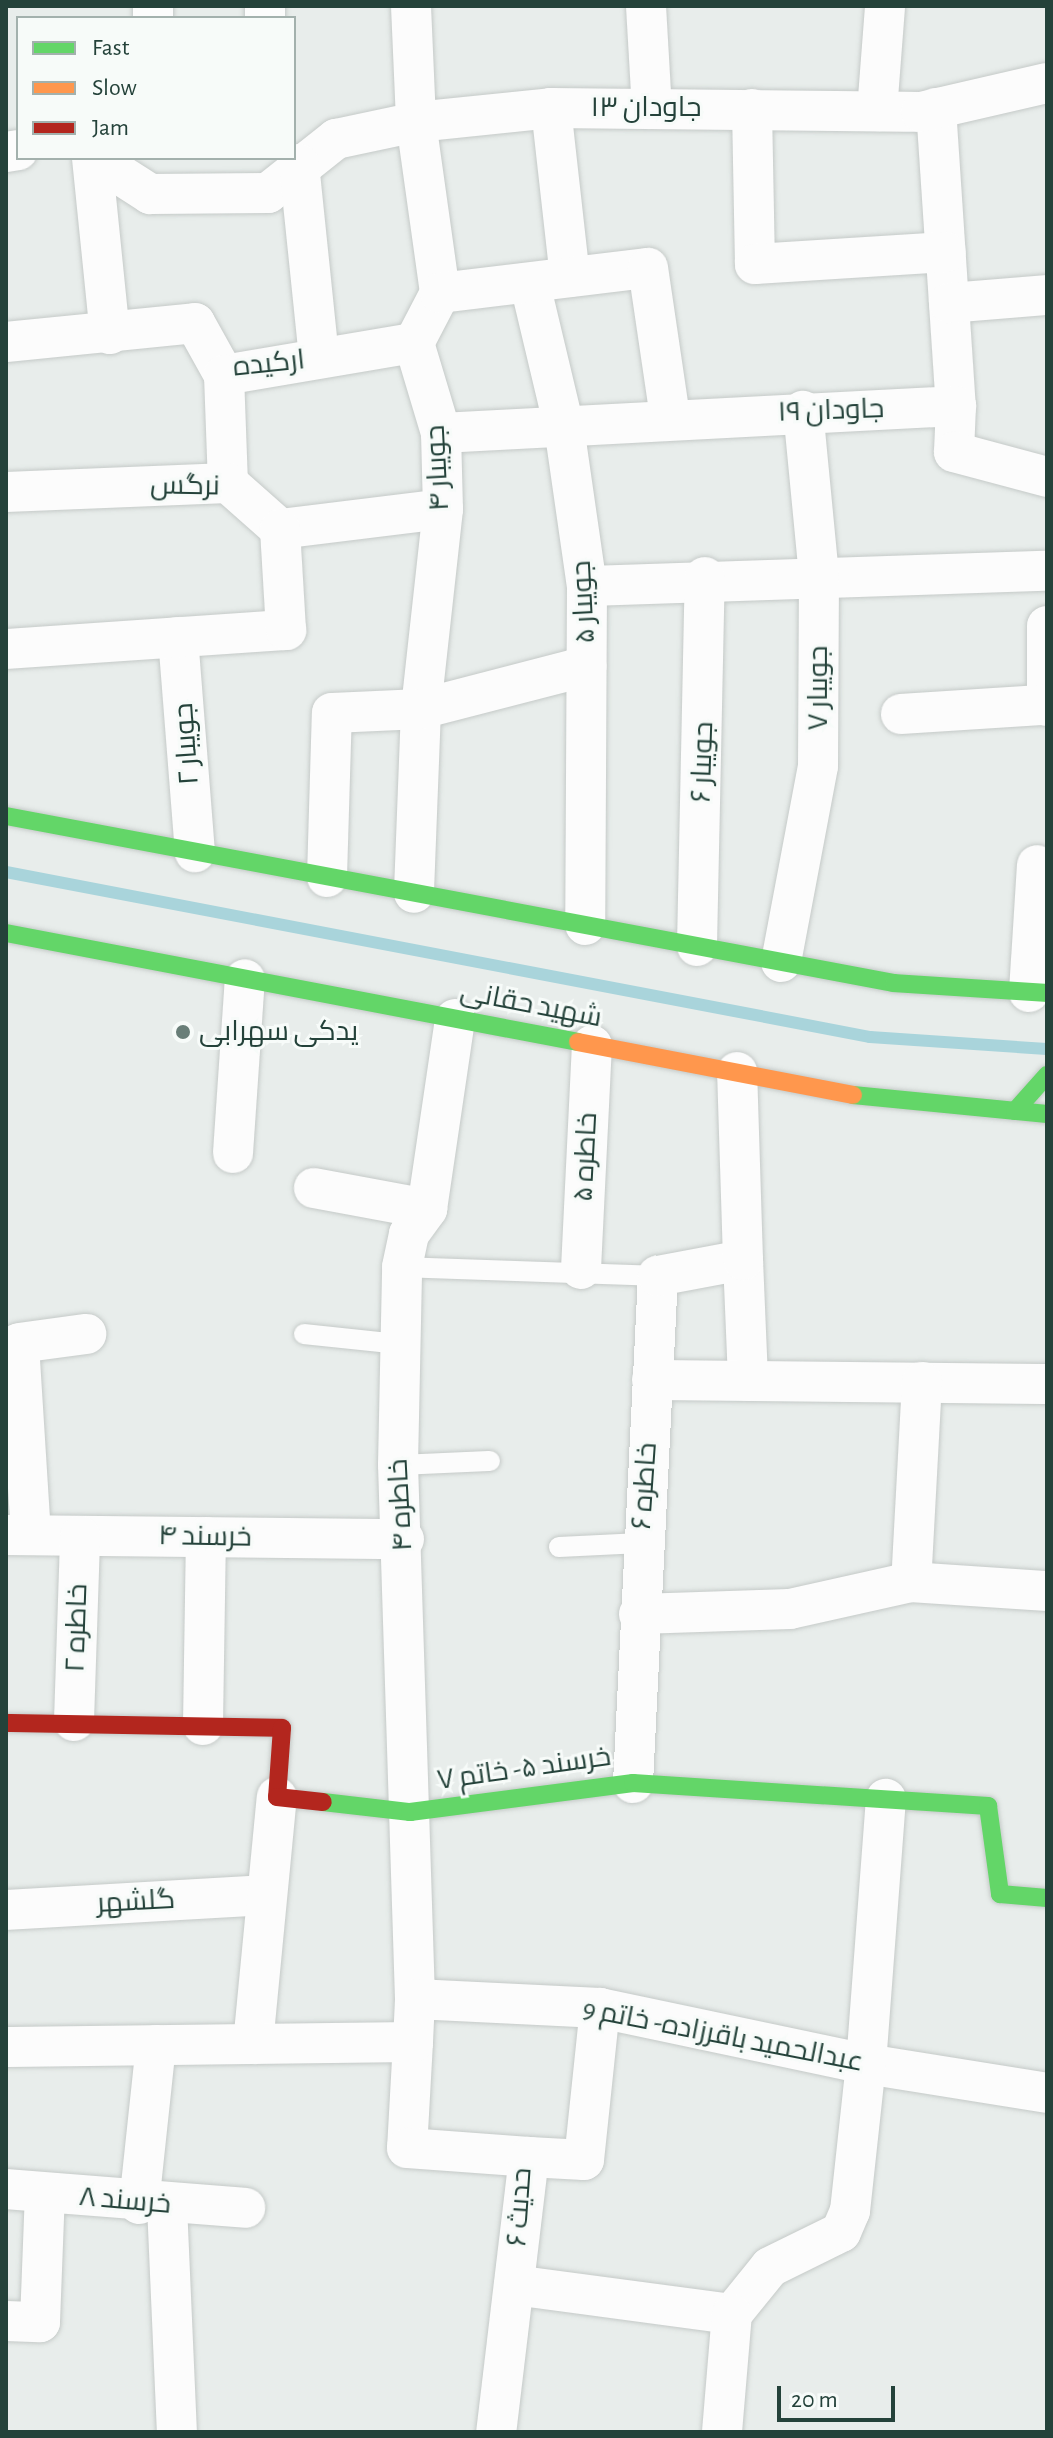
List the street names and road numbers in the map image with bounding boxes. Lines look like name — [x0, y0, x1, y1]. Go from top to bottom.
street label: جاودان ۱۳ — [591, 91, 701, 125]
street label: ارکیده — [231, 344, 307, 384]
street label: جاودان ۱۹ — [777, 392, 885, 430]
street label: جویبار ۴ — [419, 424, 457, 512]
street label: نرگس — [150, 469, 220, 503]
street label: جویبار ۵ — [565, 560, 603, 644]
street label: جویبار ۷ — [802, 645, 836, 731]
street label: جویبار ۲ — [167, 702, 207, 786]
street label: جویبار ۶ — [685, 721, 721, 803]
street label: شهید حقانی — [457, 975, 605, 1035]
street label: خاطره ۵ — [567, 1112, 605, 1202]
street label: خاطره ۶ — [625, 1441, 665, 1531]
street label: خاطره ۴ — [382, 1458, 420, 1552]
street label: خرسند ۴ — [158, 1519, 252, 1555]
street label: خاطره ۲ — [59, 1583, 95, 1673]
street label: خرسند ۵- خاتم ۷ — [435, 1740, 613, 1798]
street label: گلشهر — [96, 1883, 176, 1921]
street label: عبدالحمید باقرزاده- خاتم 9 — [580, 1992, 866, 2080]
street label: حدیث ۶ — [500, 2166, 540, 2248]
street label: خرسند ۸ — [78, 2180, 172, 2222]

